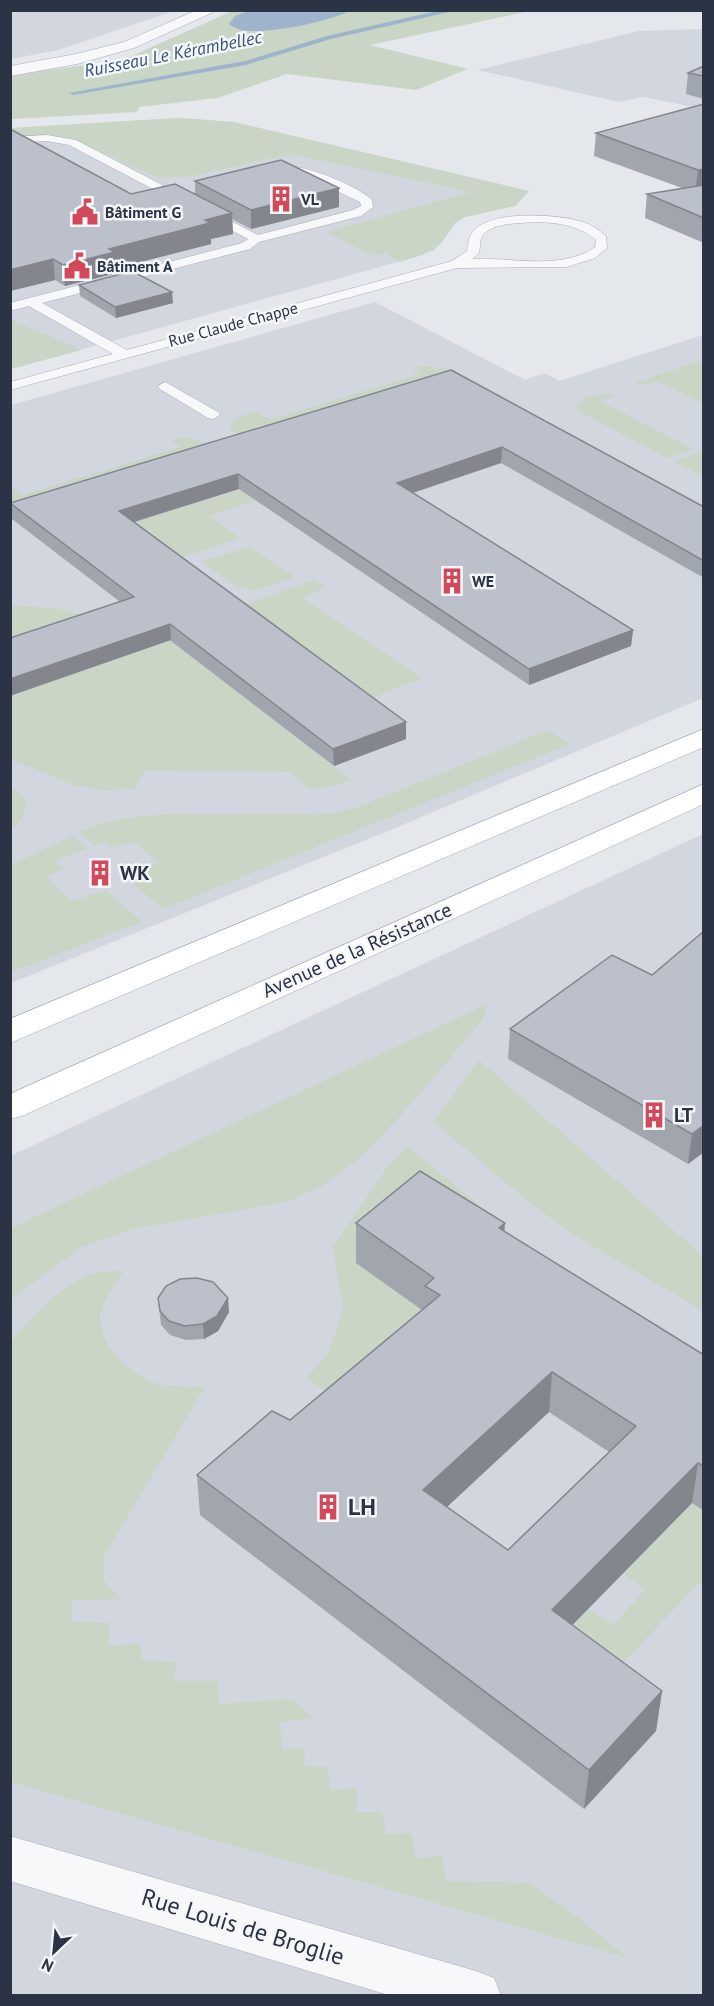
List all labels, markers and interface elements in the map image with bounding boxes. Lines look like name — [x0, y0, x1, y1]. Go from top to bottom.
water label: Ruisseau Le Kérambellec — [82, 25, 264, 82]
building icon: VL — [266, 184, 296, 214]
place label: VL — [300, 189, 320, 209]
public building icon: Bâtiment G — [70, 197, 100, 227]
place label: Bâtiment G — [105, 202, 181, 222]
public building icon: Bâtiment A — [62, 251, 92, 281]
place label: Bâtiment A — [97, 256, 173, 276]
street label: Rue Claude Chappe — [166, 297, 300, 351]
building icon: WE — [437, 566, 467, 596]
place label: WE — [472, 571, 494, 591]
building icon: WK — [85, 858, 115, 888]
place label: WK — [120, 860, 150, 886]
street label: Avenue de la Résistance — [258, 896, 456, 1004]
building icon: LT — [639, 1100, 669, 1130]
place label: LT — [674, 1102, 694, 1128]
place label: LH — [348, 1491, 376, 1522]
building icon: LH — [313, 1492, 343, 1522]
street label: Rue Louis de Broglie — [138, 1881, 348, 1972]
north arrow — [24, 1922, 84, 1982]
text: N — [38, 1954, 57, 1977]

